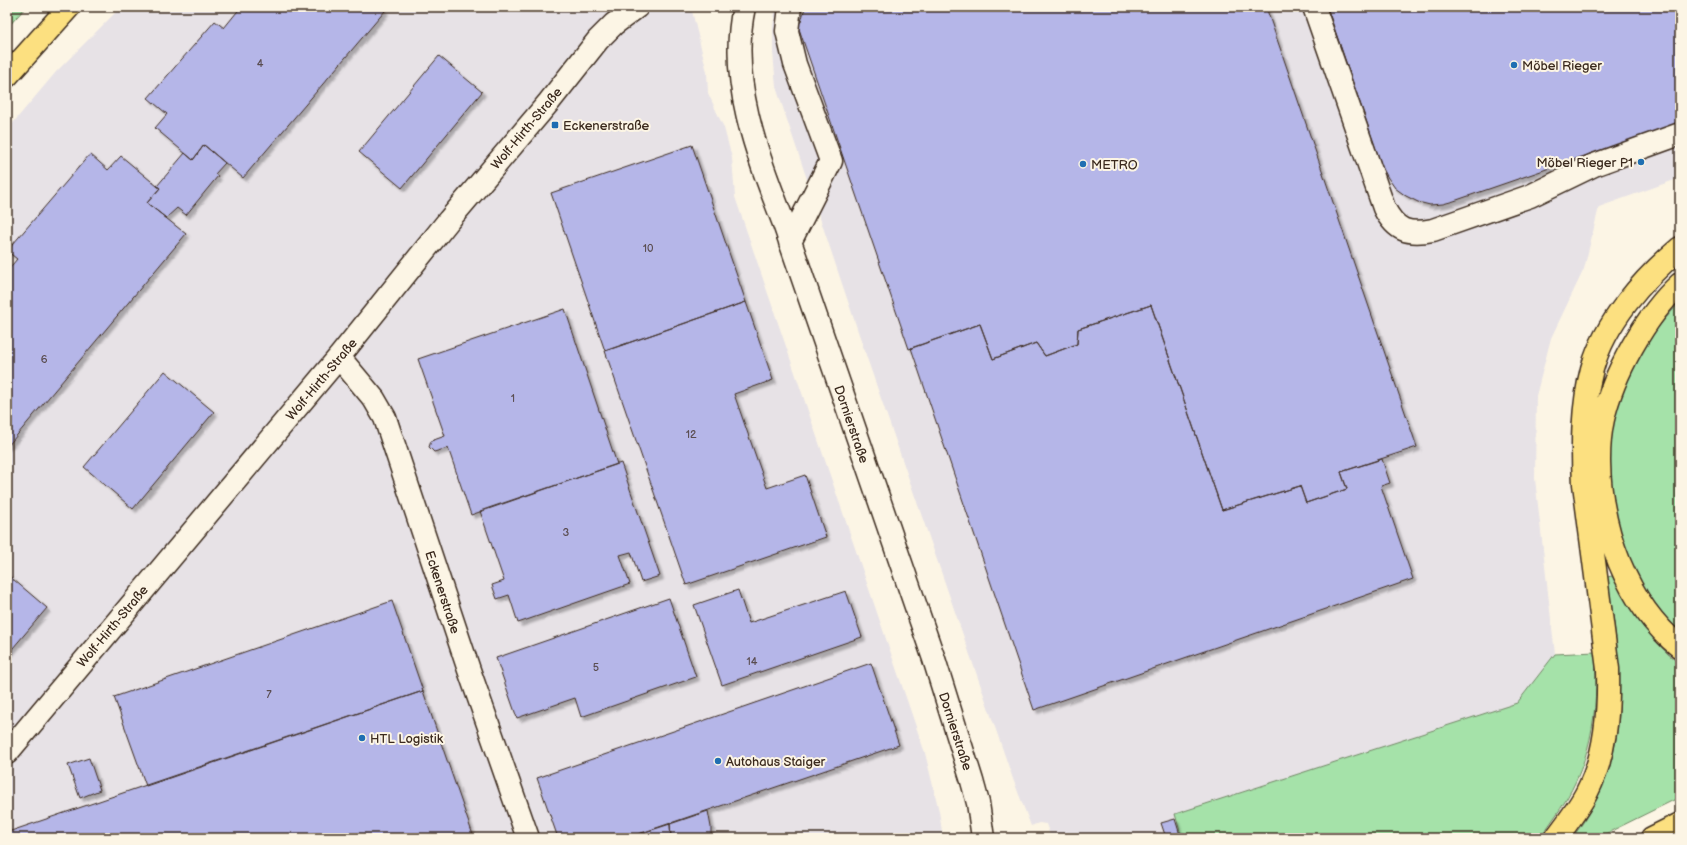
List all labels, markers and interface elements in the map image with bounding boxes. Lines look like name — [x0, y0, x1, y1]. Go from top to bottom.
house number: 4 — [257, 57, 264, 70]
place label: Möbel Rieger — [1522, 58, 1602, 74]
marker: Möbel Rieger — [1509, 60, 1519, 70]
street label: Wolf-Hirth-Straße — [488, 84, 566, 173]
place label: Eckenerstraße — [563, 118, 650, 134]
marker: Eckenerstraße — [550, 120, 560, 130]
place label: Möbel Rieger P1 — [1536, 155, 1633, 171]
place label: METRO — [1091, 157, 1138, 173]
marker: Möbel Rieger P1 — [1636, 157, 1646, 167]
marker: METRO — [1078, 159, 1088, 169]
house number: 10 — [643, 242, 654, 255]
street label: Wolf-Hirth-Straße — [283, 335, 361, 424]
house number: 6 — [41, 353, 48, 366]
street label: Dornierstraße — [830, 383, 872, 466]
house number: 1 — [511, 392, 515, 405]
house number: 12 — [686, 428, 697, 441]
house number: 3 — [563, 526, 570, 539]
street label: Eckenerstraße — [421, 549, 463, 636]
street label: Wolf-Hirth-Straße — [74, 582, 152, 671]
house number: 14 — [747, 655, 758, 668]
house number: 5 — [593, 661, 599, 674]
house number: 7 — [266, 688, 272, 701]
street label: Dornierstraße — [935, 690, 975, 773]
place label: HTL Logistik — [370, 731, 444, 747]
marker: HTL Logistik — [357, 733, 367, 743]
place label: Autohaus Staiger — [726, 754, 826, 770]
marker: Autohaus Staiger — [713, 756, 723, 766]

